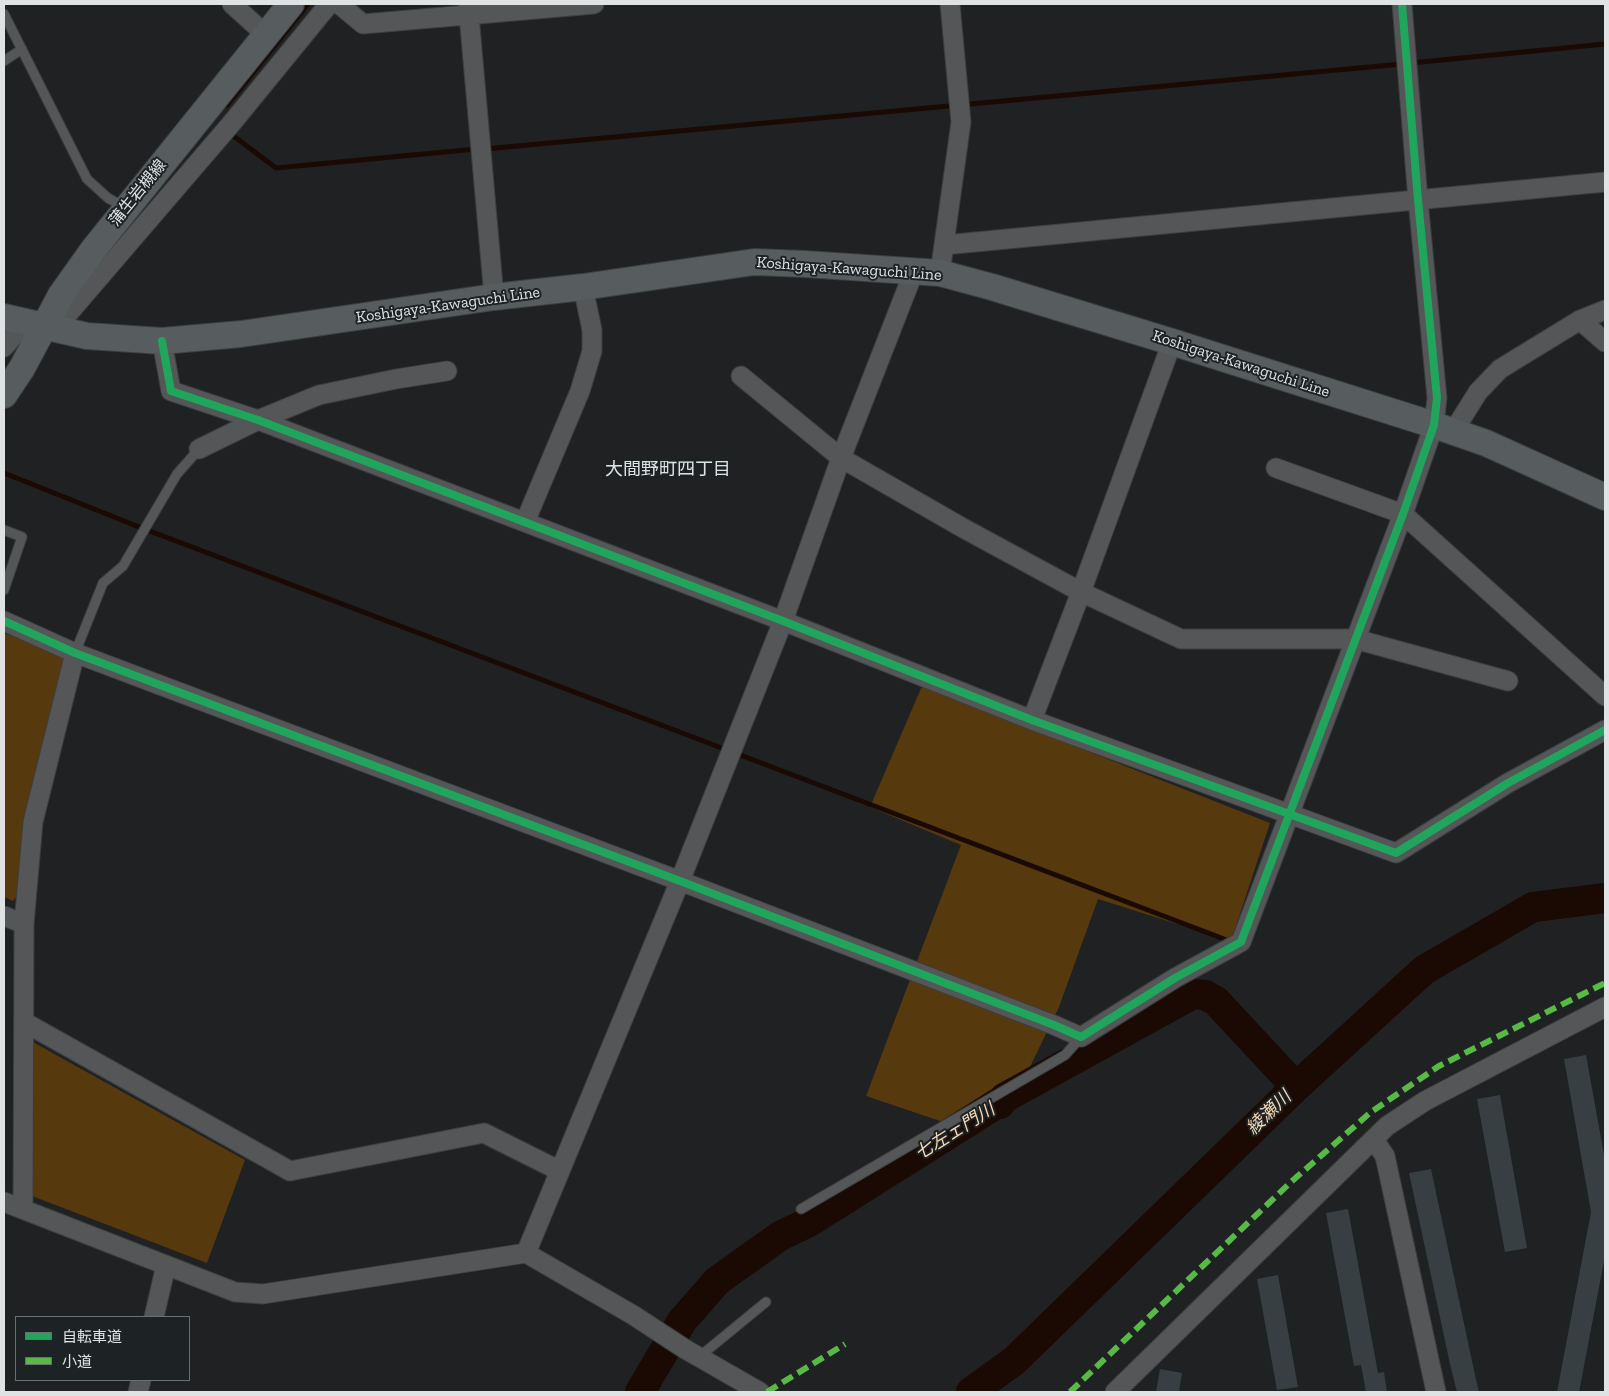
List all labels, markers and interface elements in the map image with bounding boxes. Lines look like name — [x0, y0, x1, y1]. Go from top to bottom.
street label: 蒲生岩槻線 — [105, 156, 171, 230]
street label: Koshigaya-Kawaguchi Line — [756, 253, 942, 285]
street label: Koshigaya-Kawaguchi Line — [355, 283, 541, 327]
street label: Koshigaya-Kawaguchi Line — [1150, 326, 1332, 402]
district label: 大間野町四丁目 — [605, 459, 731, 481]
water label: 綾瀬川 — [1242, 1086, 1296, 1140]
water label: 七左ェ門川 — [911, 1099, 999, 1165]
legend — [15, 1316, 190, 1381]
text: 自転車道 — [62, 1328, 122, 1346]
text: 小道 — [62, 1353, 92, 1371]

